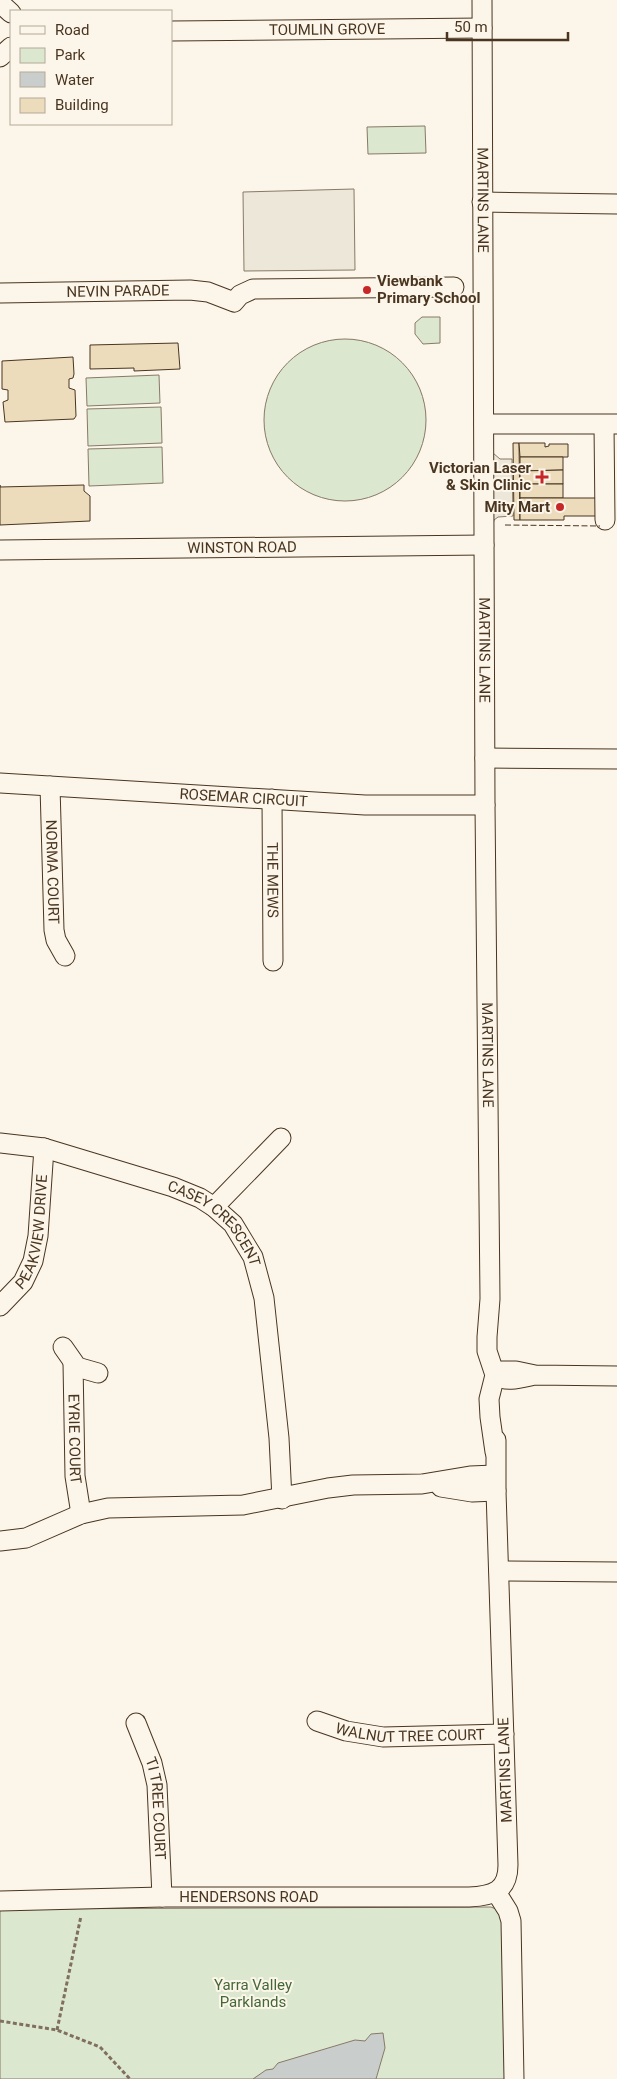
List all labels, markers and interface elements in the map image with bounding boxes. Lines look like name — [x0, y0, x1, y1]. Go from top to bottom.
legend — [10, 10, 172, 125]
scale bar — [447, 10, 568, 42]
text: 50 m — [454, 18, 488, 36]
street label: TOUMLIN GROVE — [269, 20, 386, 39]
text: Road — [55, 21, 89, 39]
text: Park — [55, 46, 86, 64]
text: Water — [55, 71, 94, 89]
text: Building — [55, 96, 109, 114]
street label: MARTINS LANE — [474, 147, 492, 253]
place label: Viewbank Primary School — [377, 272, 480, 307]
street label: NEVIN PARADE — [66, 281, 170, 301]
marker: Viewbank Primary School — [361, 284, 373, 296]
place label: Victorian Laser & Skin Clinic — [429, 459, 532, 494]
marker: Victorian Laser & Skin Clinic — [535, 470, 549, 484]
place label: Mity Mart — [484, 498, 550, 516]
marker: Mity Mart — [554, 501, 566, 513]
street label: WINSTON ROAD — [187, 538, 297, 557]
street label: MARTINS LANE — [475, 597, 494, 703]
street label: ROSEMAR CIRCUIT — [179, 785, 308, 811]
street label: NORMA COURT — [42, 819, 63, 924]
street label: THE MEWS — [263, 842, 282, 918]
street label: MARTINS LANE — [478, 1002, 497, 1108]
street label: PEAKVIEW DRIVE — [12, 1173, 51, 1293]
street label: CASEY CRESCENT — [166, 1177, 264, 1268]
street label: EYRIE COURT — [65, 1394, 85, 1486]
street label: MARTINS LANE — [494, 1717, 516, 1823]
street label: WALNUT TREE COURT — [333, 1719, 485, 1746]
street label: TI TREE COURT — [142, 1755, 169, 1860]
street label: HENDERSONS ROAD — [179, 1888, 319, 1906]
park label: Yarra Valley Parklands — [214, 1976, 292, 2011]

